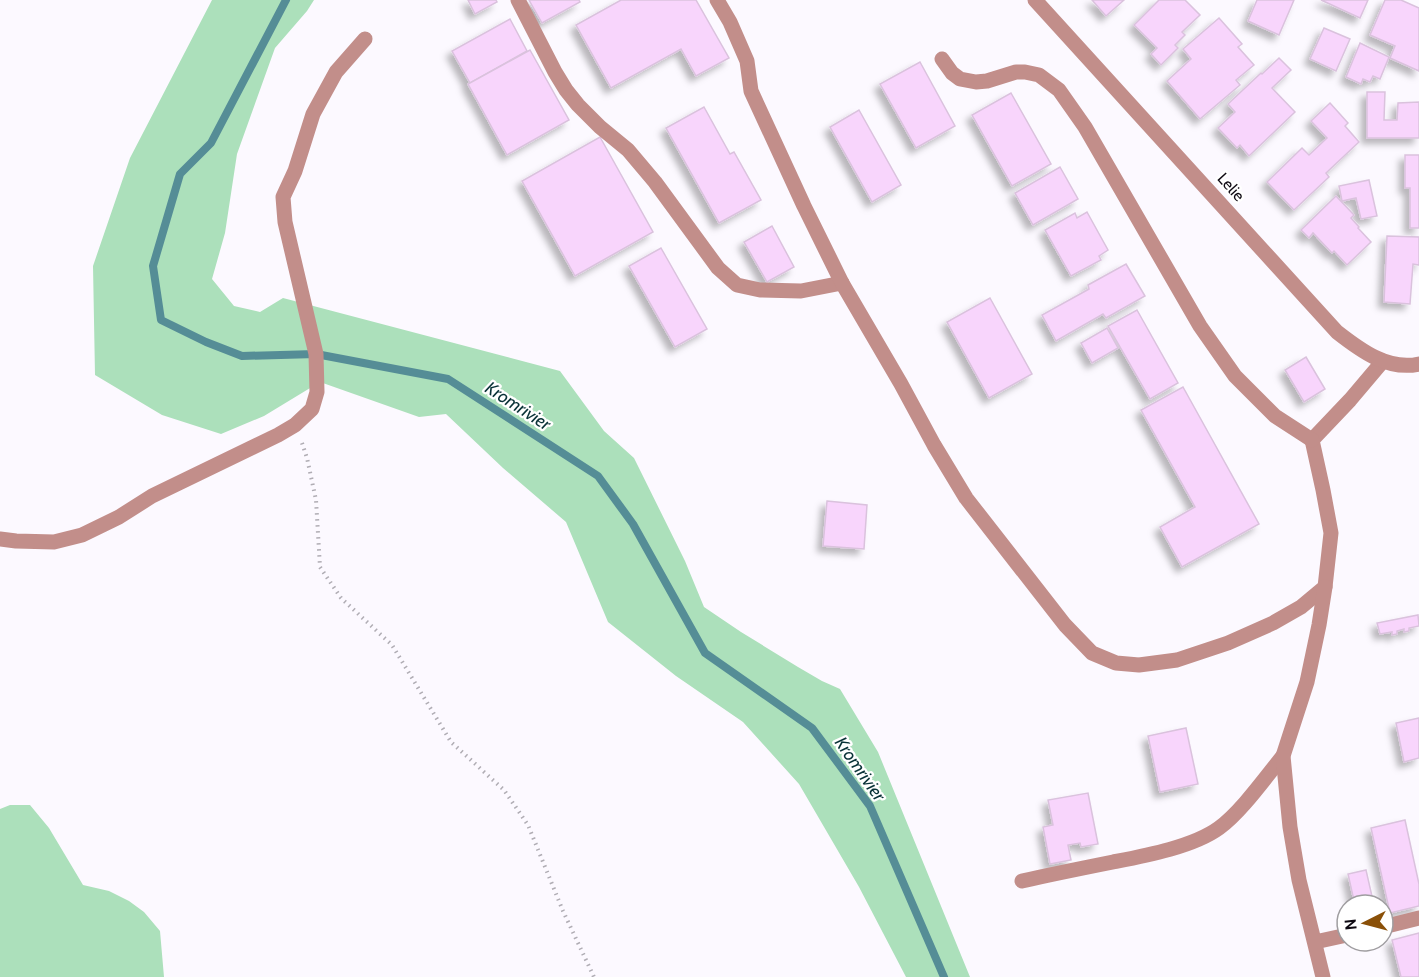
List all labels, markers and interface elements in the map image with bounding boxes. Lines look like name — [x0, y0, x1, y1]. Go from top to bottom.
street label: Lelie — [1213, 169, 1249, 205]
water label: Kromrivier — [481, 377, 556, 436]
water label: Kromrivier — [830, 733, 891, 807]
north arrow — [1335, 893, 1395, 953]
text: N — [1341, 918, 1361, 931]

